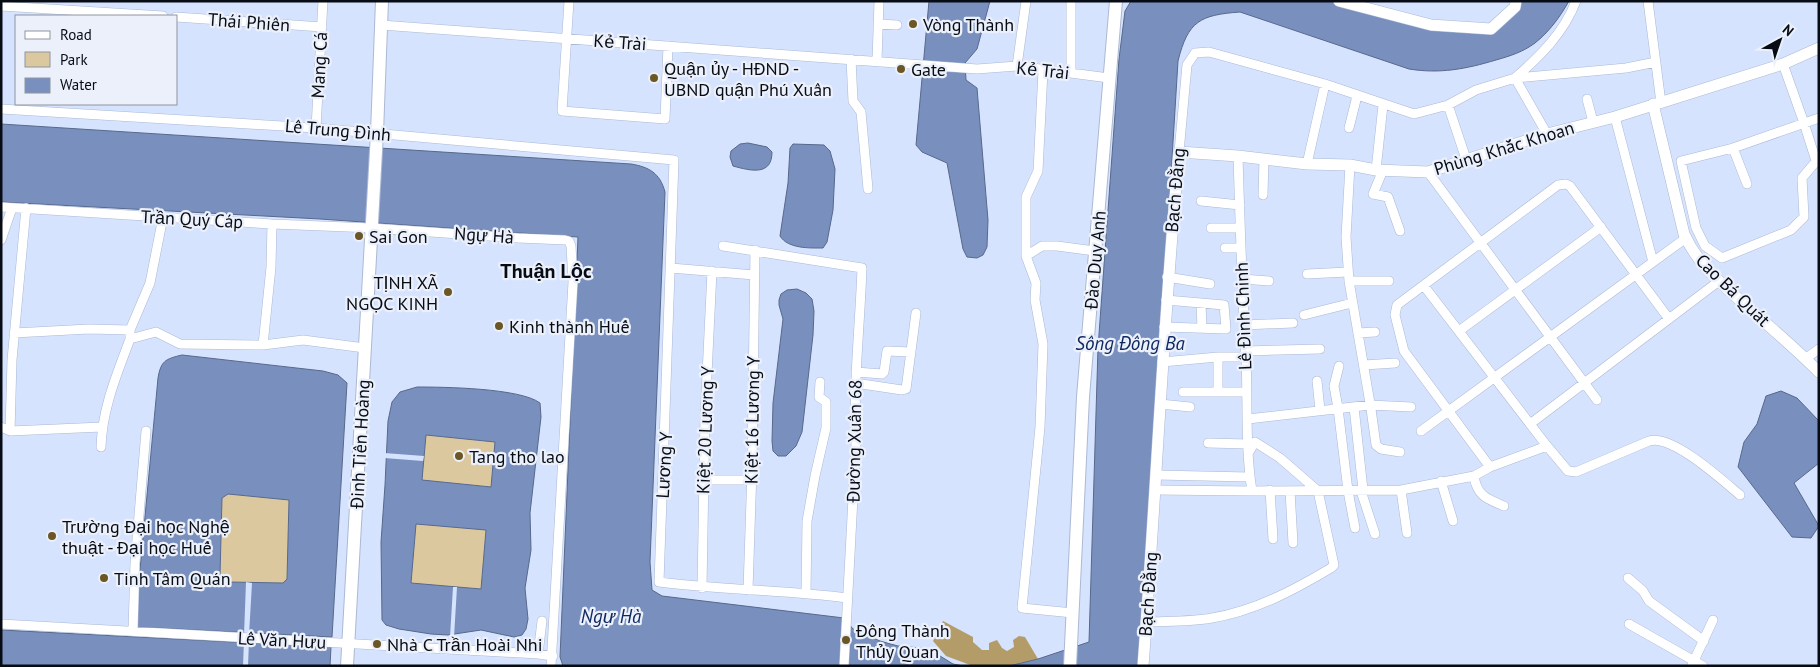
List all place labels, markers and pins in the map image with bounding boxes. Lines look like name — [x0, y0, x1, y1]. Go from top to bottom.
place label: Vòng Thành — [922, 13, 1014, 36]
marker: Vòng Thành — [907, 18, 919, 30]
place label: Quận ủy - HĐND - UBND quận Phú Xuân — [664, 57, 832, 101]
place label: Gate — [911, 58, 946, 81]
marker: Gate — [895, 63, 907, 75]
marker: Quận ủy - HĐND - UBND quận Phú Xuân — [648, 72, 660, 84]
place label: Sai Gon — [369, 225, 428, 248]
marker: Sai Gon — [353, 230, 365, 242]
place label: TỊNH XÃ NGỌC KINH — [346, 271, 438, 315]
marker: TỊNH XÃ NGỌC KINH — [442, 286, 454, 298]
place label: Kinh thành Huế — [509, 315, 630, 338]
marker: Kinh thành Huế — [493, 320, 505, 332]
place label: Tang tho lao — [469, 445, 565, 468]
marker: Tang tho lao — [453, 450, 465, 462]
place label: Trường Đại học Nghệ thuật - Đại học Huế — [62, 515, 230, 559]
marker: Trường Đại học Nghệ thuật - Đại học Huế — [46, 530, 58, 542]
place label: Tinh Tâm Quán — [114, 567, 231, 590]
marker: Tinh Tâm Quán — [98, 572, 110, 584]
place label: Đông Thành Thủy Quan — [855, 619, 950, 663]
place label: Nhà C Trần Hoài Nhi — [387, 633, 542, 656]
marker: Đông Thành Thủy Quan — [840, 634, 852, 646]
marker: Nhà C Trần Hoài Nhi — [371, 638, 383, 650]

